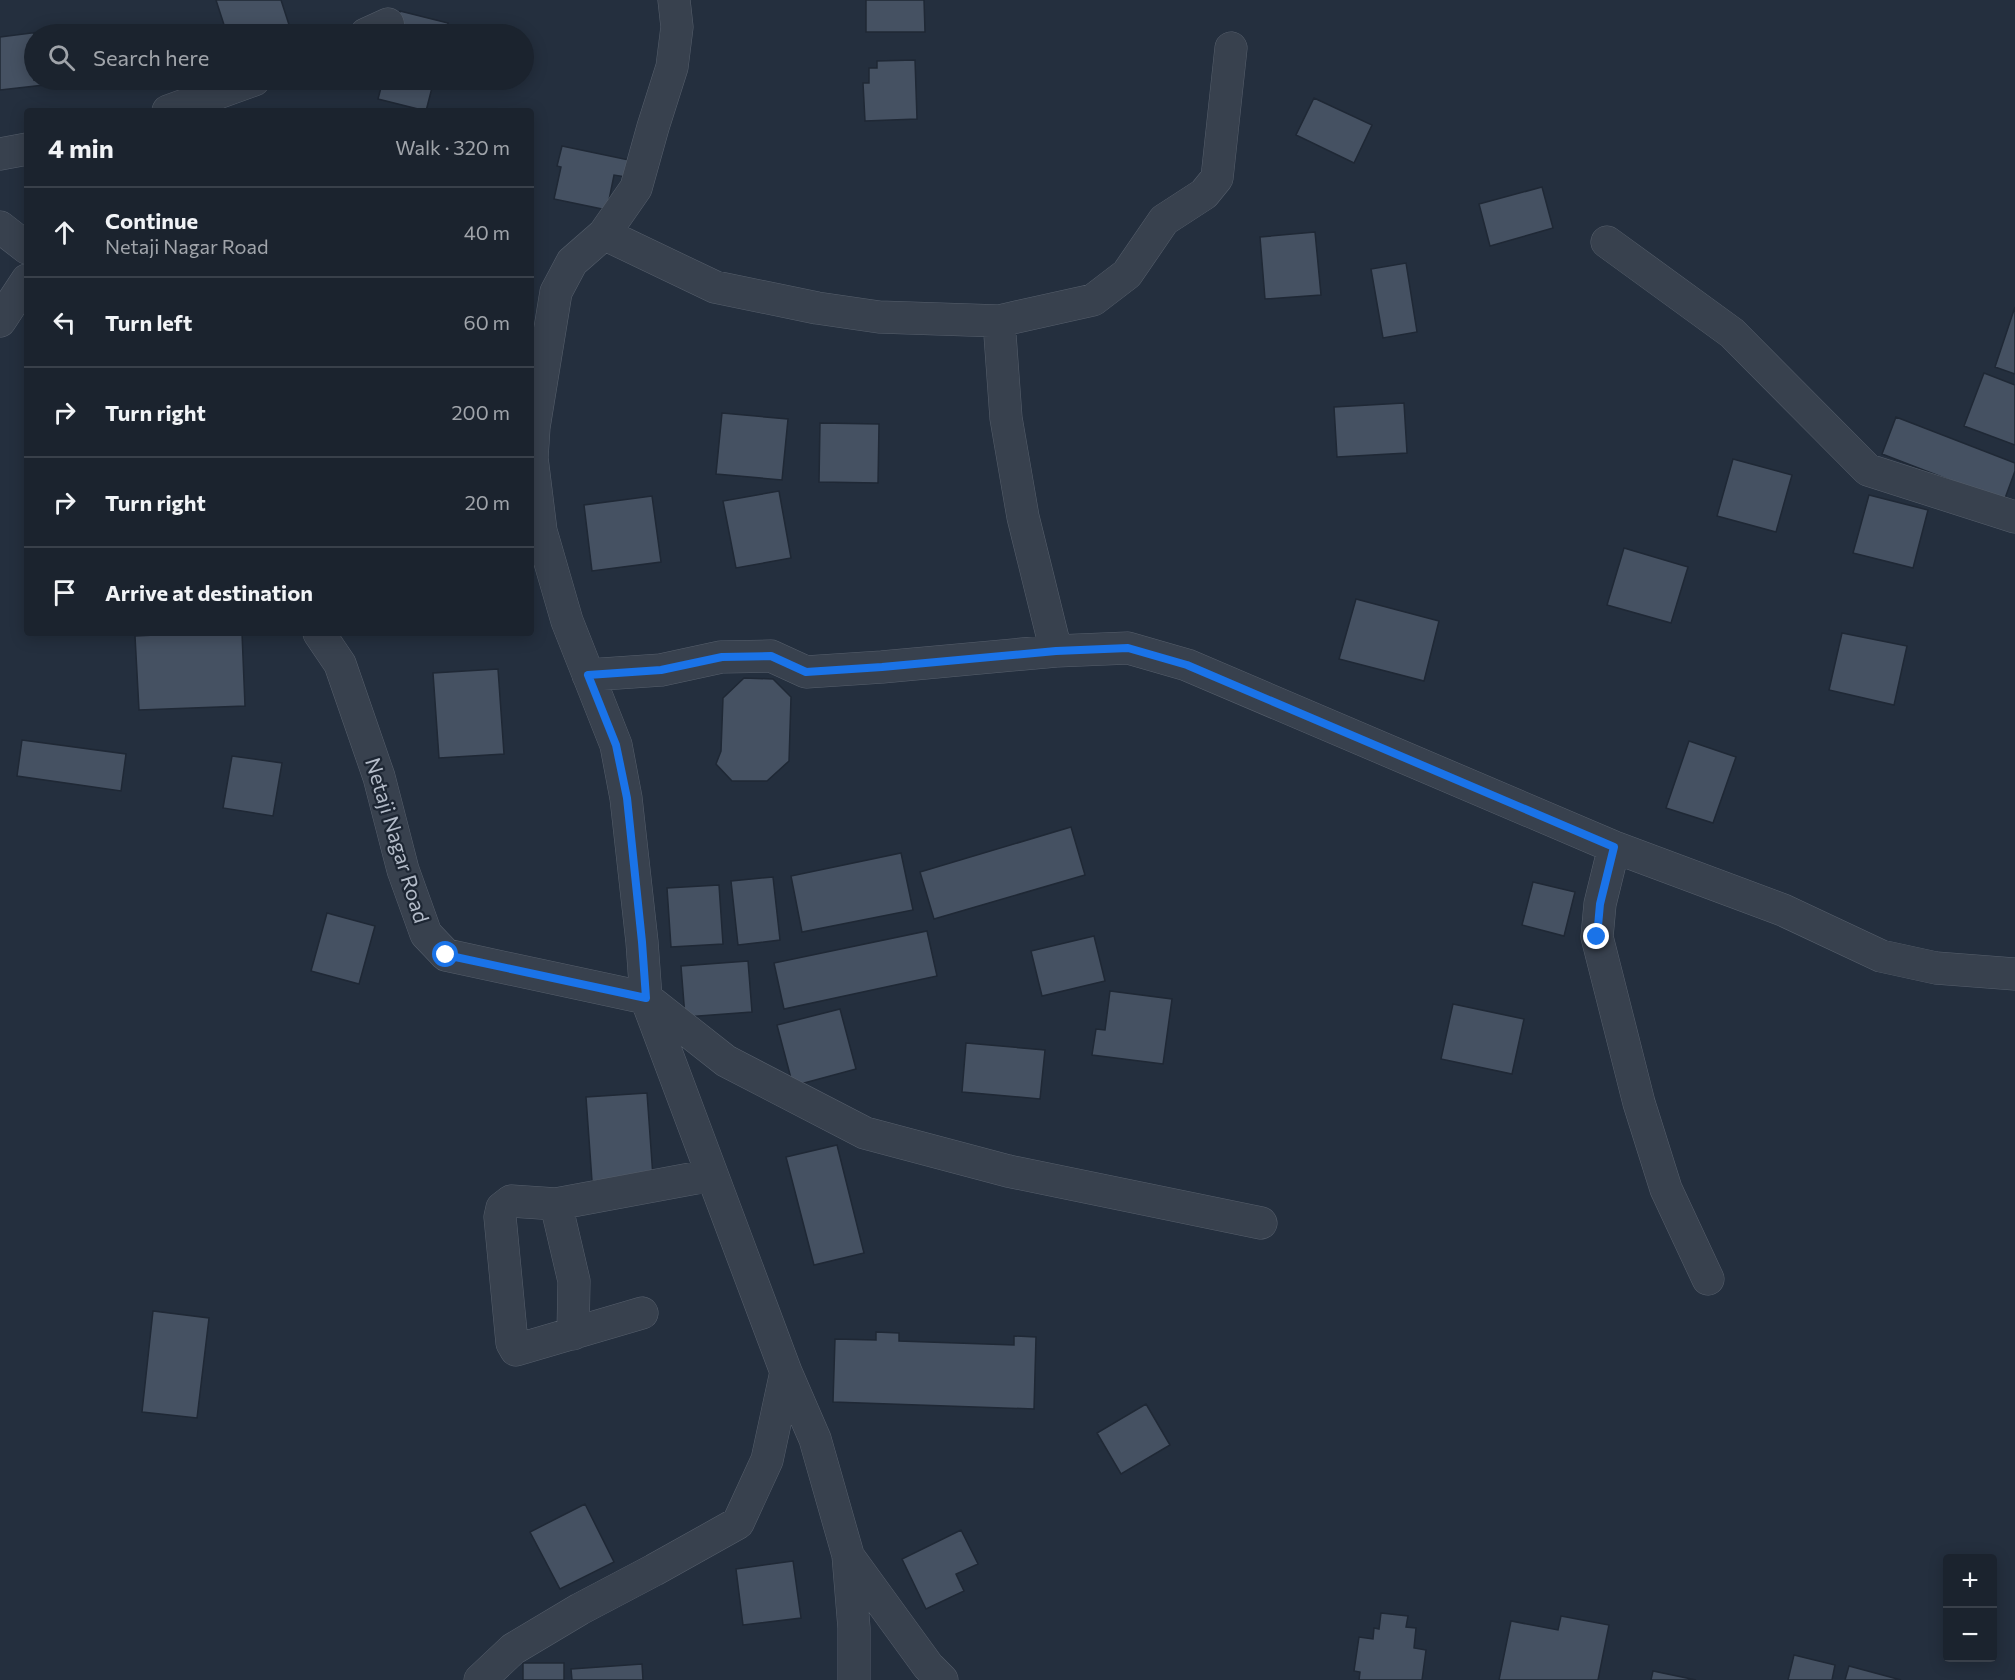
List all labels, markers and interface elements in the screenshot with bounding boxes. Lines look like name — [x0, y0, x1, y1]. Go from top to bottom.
search box — [24, 24, 534, 90]
icon: search — [45, 41, 78, 74]
text: Search here — [93, 44, 209, 71]
text: 4 min — [48, 132, 114, 163]
text: Walk · 320 m — [395, 135, 510, 159]
text: Continue — [105, 207, 198, 234]
icon: ahead — [48, 216, 81, 249]
text: 40 m — [464, 220, 510, 244]
text: Netaji Nagar Road — [105, 234, 268, 258]
icon: left — [48, 306, 81, 339]
text: Turn left — [105, 309, 192, 336]
text: 60 m — [464, 310, 510, 334]
icon: right — [48, 396, 81, 429]
text: Turn right — [105, 399, 206, 426]
text: 200 m — [452, 400, 510, 424]
icon: right — [48, 486, 81, 519]
text: Turn right — [105, 489, 206, 516]
text: 20 m — [465, 490, 510, 514]
icon: arrive — [48, 576, 81, 609]
text: Arrive at destination — [105, 579, 313, 606]
street label: Netaji Nagar Road — [361, 754, 435, 926]
route end — [1583, 923, 1609, 949]
route start — [432, 941, 458, 967]
map controls — [1943, 1554, 1997, 1662]
button: + — [1943, 1554, 1997, 1608]
button: − — [1943, 1608, 1997, 1662]

